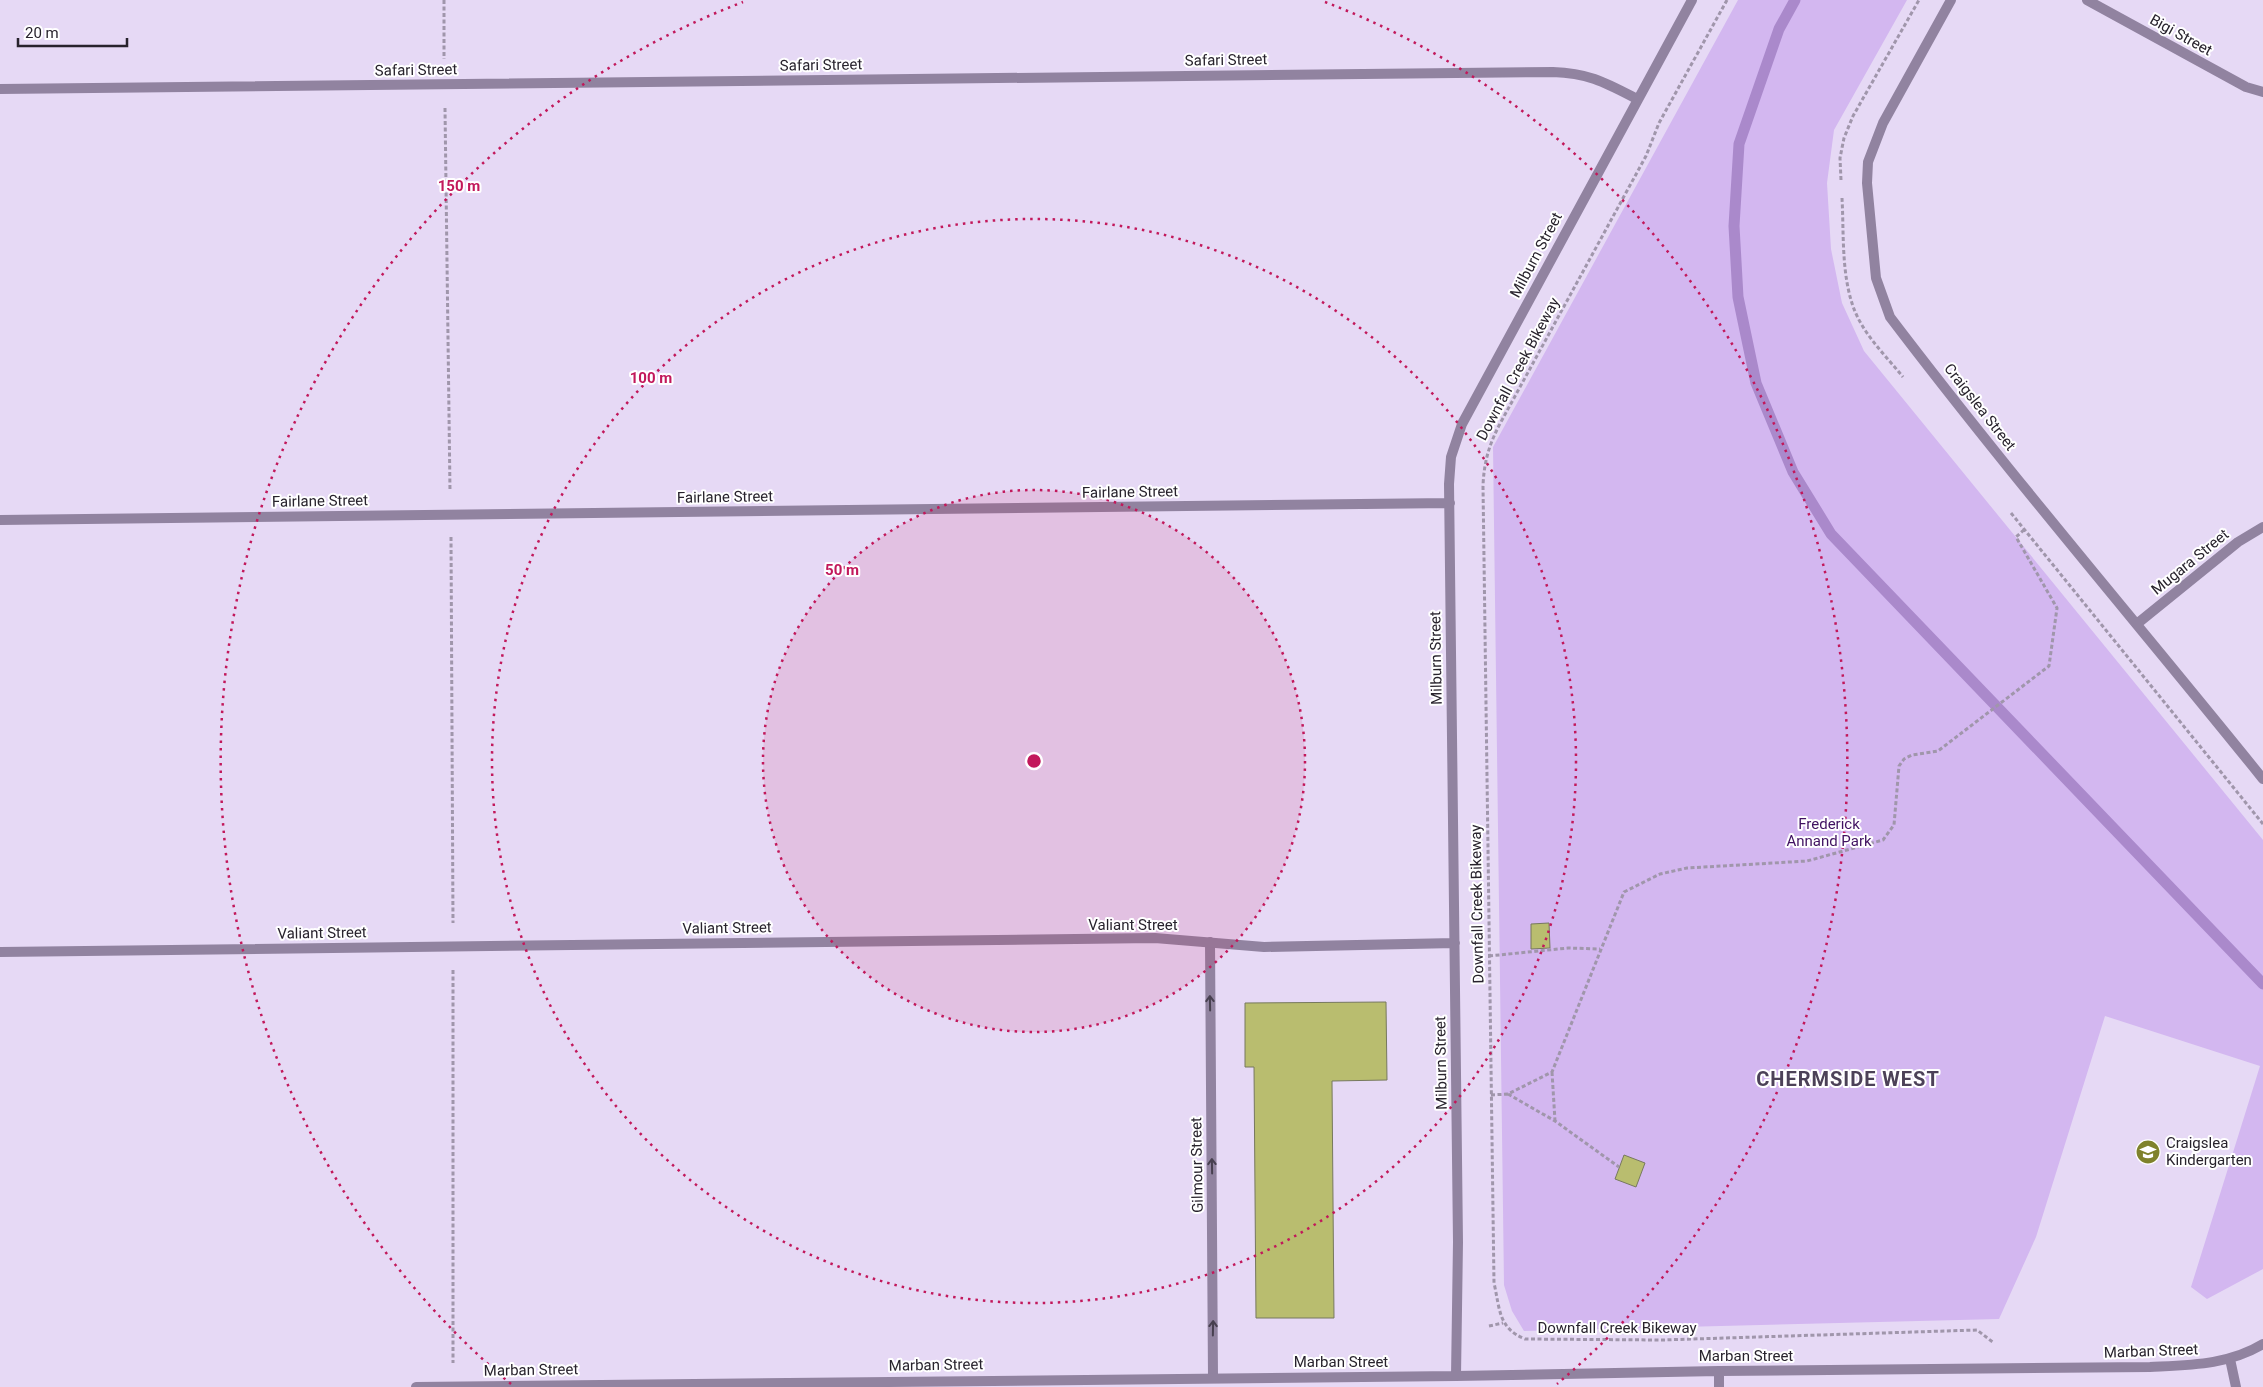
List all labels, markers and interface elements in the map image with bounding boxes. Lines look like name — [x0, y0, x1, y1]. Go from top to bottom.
street label: Bigi Street — [2147, 11, 2215, 59]
scale bar — [18, 15, 126, 47]
text: 20 m — [25, 24, 59, 42]
street label: Safari Street — [1185, 50, 1267, 70]
street label: Safari Street — [780, 55, 862, 75]
street label: Safari Street — [375, 60, 457, 80]
text: 150 m — [438, 177, 480, 195]
street label: Milburn Street — [1506, 209, 1566, 301]
street label: Downfall Creek Bikeway — [1473, 295, 1563, 443]
street label: Craigslea Street — [1940, 360, 2020, 454]
text: 100 m — [630, 369, 672, 387]
street label: Fairlane Street — [1082, 482, 1178, 502]
street label: Fairlane Street — [677, 487, 773, 507]
street label: Fairlane Street — [272, 491, 368, 511]
street label: Mugara Street — [2148, 525, 2232, 599]
text: 50 m — [825, 561, 859, 579]
street label: Milburn Street — [1426, 611, 1446, 705]
centre of rings — [1025, 752, 1043, 770]
park label: Frederick Annand Park — [1786, 815, 1872, 850]
street label: Downfall Creek Bikeway — [1467, 824, 1487, 984]
street label: Valiant Street — [1088, 916, 1178, 934]
street label: Valiant Street — [682, 918, 772, 938]
street label: Valiant Street — [277, 923, 367, 943]
one-way arrow — [1205, 996, 1215, 1012]
street label: Milburn Street — [1431, 1016, 1451, 1110]
district label: CHERMSIDE WEST — [1756, 1067, 1940, 1091]
street label: Gilmour Street — [1187, 1117, 1207, 1213]
place label: Craigslea Kindergarten — [2166, 1134, 2252, 1169]
school or university icon: Craigslea Kindergarten — [2135, 1139, 2161, 1165]
one-way arrow — [1207, 1158, 1217, 1174]
street label: Downfall Creek Bikeway — [1537, 1319, 1697, 1337]
one-way arrow — [1208, 1321, 1218, 1337]
street label: Marban Street — [2103, 1340, 2199, 1362]
street label: Marban Street — [1699, 1347, 1793, 1365]
street label: Marban Street — [1294, 1353, 1388, 1371]
street label: Marban Street — [889, 1355, 983, 1375]
street label: Marban Street — [484, 1360, 578, 1380]

